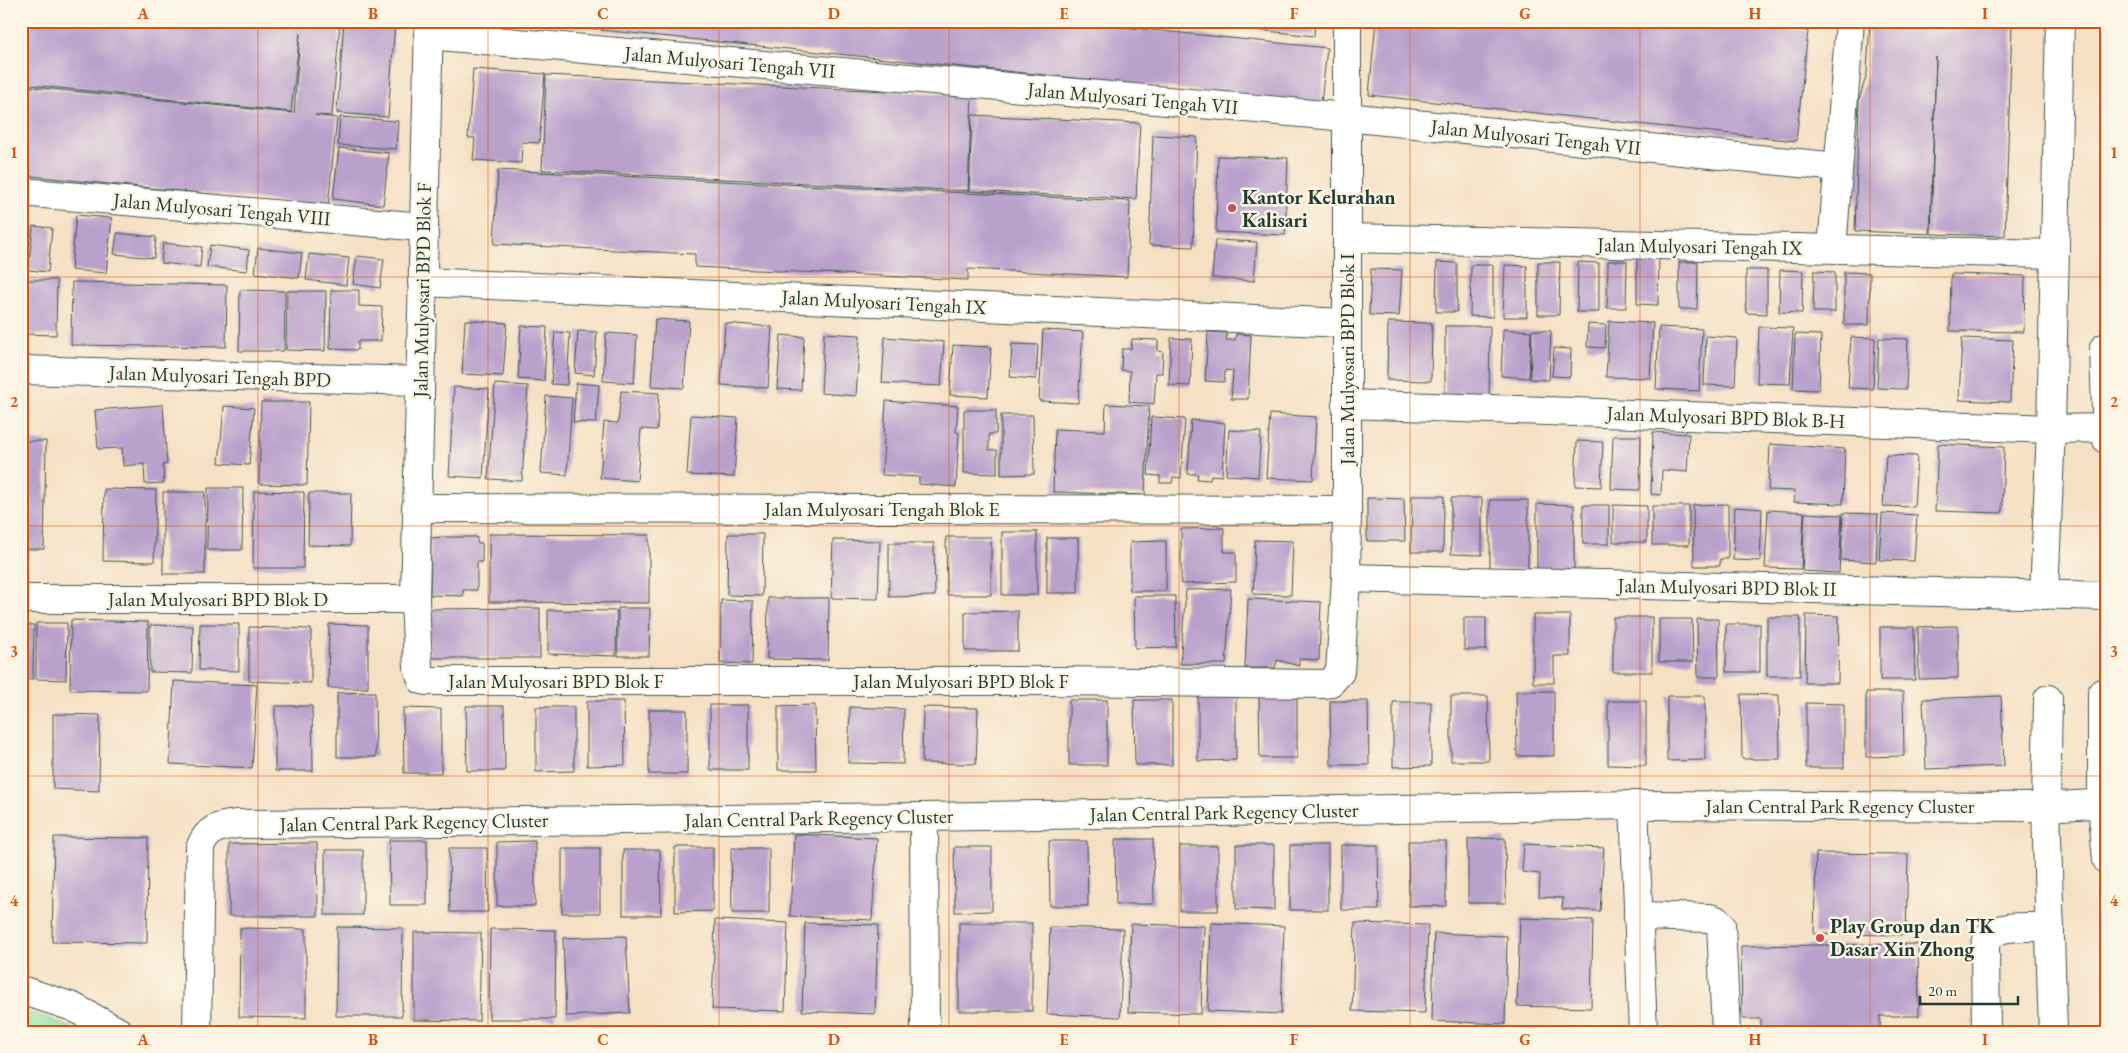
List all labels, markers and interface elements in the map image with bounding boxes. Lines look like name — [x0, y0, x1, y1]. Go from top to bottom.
text: A — [136, 3, 149, 24]
text: B — [368, 3, 378, 24]
text: C — [597, 3, 609, 24]
text: D — [828, 3, 840, 24]
text: E — [1059, 3, 1069, 24]
text: F — [1290, 3, 1299, 24]
text: G — [1519, 3, 1531, 24]
text: H — [1749, 3, 1762, 24]
text: I — [1982, 3, 1988, 24]
street label: Jalan Mulyosari Tengah VII — [622, 40, 837, 84]
street label: Jalan Mulyosari Tengah VII — [1025, 76, 1240, 120]
street label: Jalan Mulyosari Tengah VII — [1428, 113, 1643, 161]
text: 1 — [10, 142, 18, 163]
text: 1 — [2110, 142, 2118, 163]
street label: Jalan Mulyosari BPD Blok F — [407, 182, 437, 400]
place label: Kantor Kelurahan Kalisari — [1242, 184, 1396, 233]
street label: Jalan Mulyosari Tengah VIII — [110, 186, 332, 231]
marker: Kantor Kelurahan Kalisari — [1226, 202, 1238, 214]
street label: Jalan Mulyosari Tengah IX — [1595, 231, 1803, 261]
street label: Jalan Mulyosari BPD Blok I — [1334, 253, 1360, 467]
street label: Jalan Mulyosari Tengah IX — [779, 284, 987, 320]
street label: Jalan Mulyosari Tengah BPD — [107, 359, 331, 393]
text: 2 — [10, 391, 19, 412]
text: 2 — [2110, 391, 2119, 412]
street label: Jalan Mulyosari BPD Blok B-H — [1604, 400, 1846, 434]
street label: Jalan Mulyosari Tengah Blok E — [762, 496, 1000, 522]
street label: Jalan Mulyosari BPD Blok II — [1615, 572, 1837, 602]
street label: Jalan Mulyosari BPD Blok D — [106, 586, 328, 612]
text: 3 — [10, 641, 18, 662]
text: 3 — [2110, 641, 2118, 662]
street label: Jalan Mulyosari BPD Blok F — [446, 668, 664, 694]
street label: Jalan Mulyosari BPD Blok F — [851, 668, 1069, 694]
street label: Jalan Central Park Regency Cluster — [1704, 793, 1975, 819]
street label: Jalan Central Park Regency Cluster — [1087, 797, 1359, 827]
street label: Jalan Central Park Regency Cluster — [682, 803, 954, 833]
street label: Jalan Central Park Regency Cluster — [277, 807, 549, 837]
text: 4 — [10, 890, 19, 911]
text: 4 — [2110, 890, 2119, 911]
place label: Play Group dan TK Dasar Xin Zhong — [1830, 913, 1995, 962]
marker: Play Group dan TK Dasar Xin Zhong — [1814, 932, 1826, 944]
scale bar — [1920, 973, 2018, 1005]
text: 20 m — [1928, 981, 1957, 1000]
text: A — [136, 1029, 149, 1050]
text: B — [368, 1029, 378, 1050]
text: C — [597, 1029, 609, 1050]
text: D — [828, 1029, 840, 1050]
text: E — [1059, 1029, 1069, 1050]
text: F — [1290, 1029, 1299, 1050]
text: G — [1519, 1029, 1531, 1050]
text: H — [1749, 1029, 1762, 1050]
text: I — [1982, 1029, 1988, 1050]

